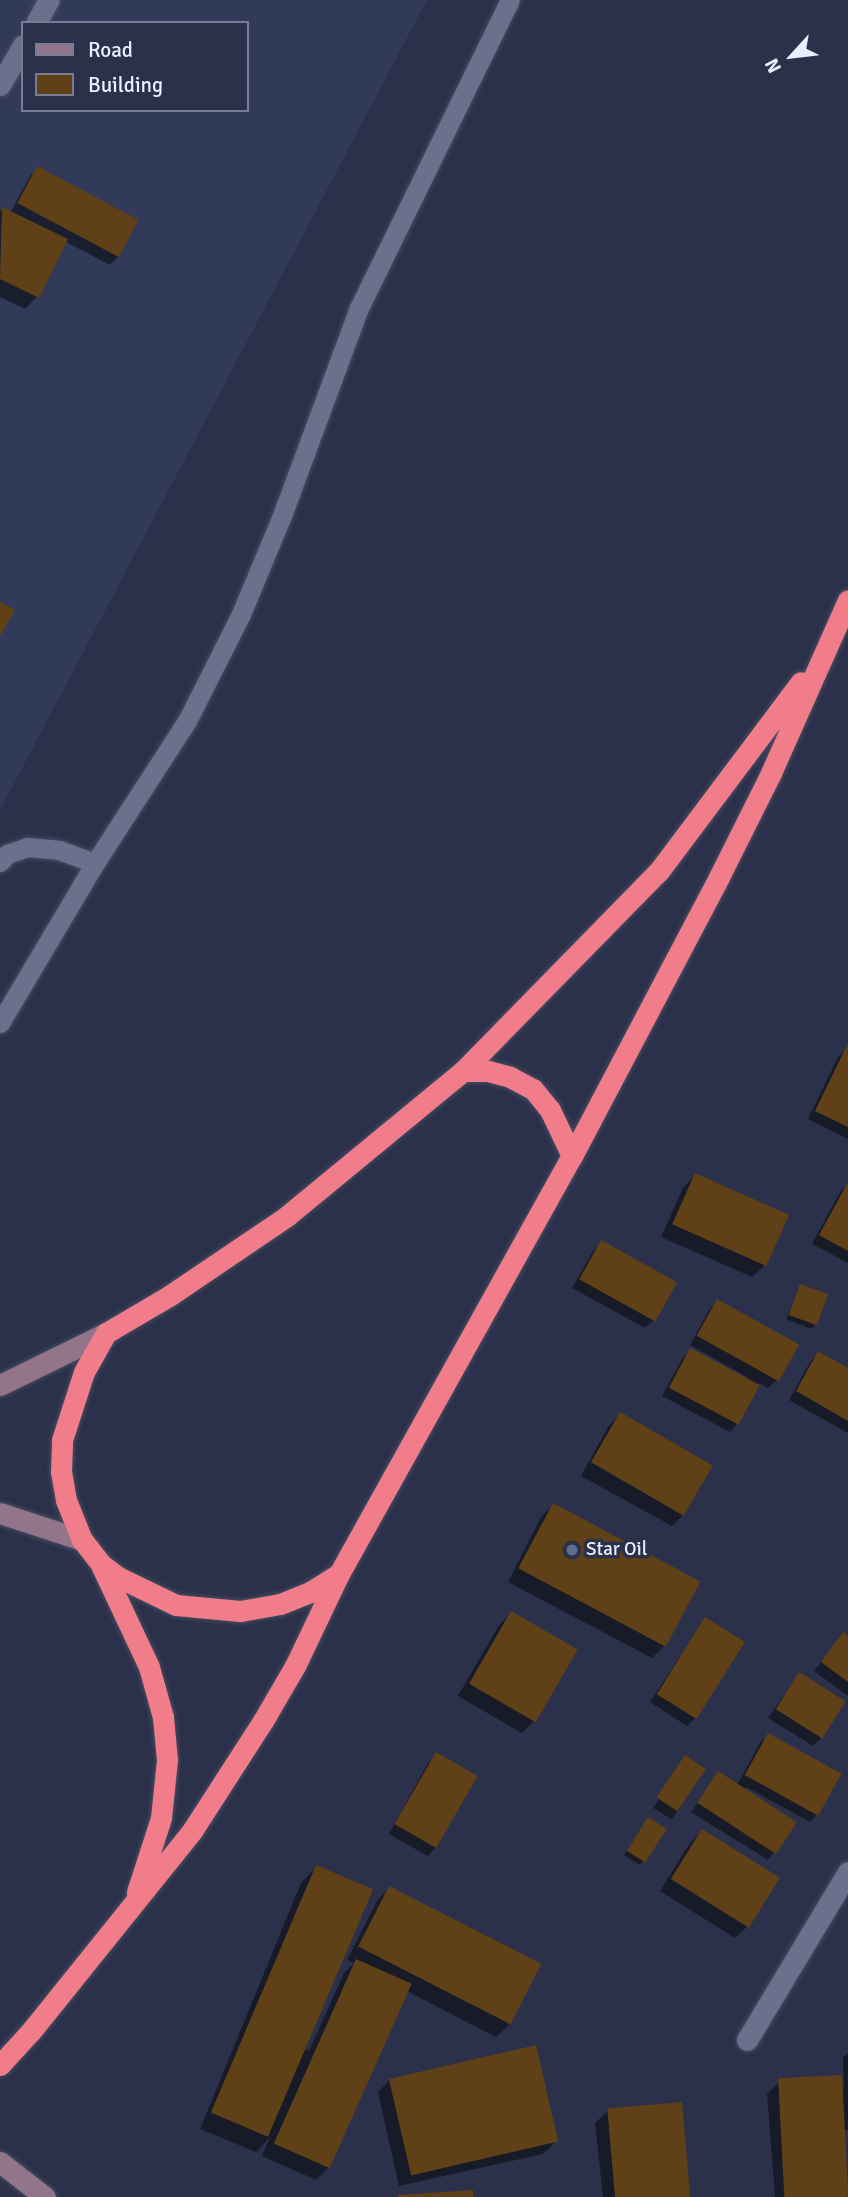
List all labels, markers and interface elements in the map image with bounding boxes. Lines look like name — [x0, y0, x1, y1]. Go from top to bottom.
legend — [21, 21, 248, 112]
north arrow — [757, 21, 827, 91]
text: Road — [88, 37, 133, 63]
text: N — [760, 54, 787, 77]
text: Building — [88, 72, 163, 98]
place label: Star Oil — [586, 1539, 647, 1561]
marker: Star Oil — [564, 1542, 580, 1558]

